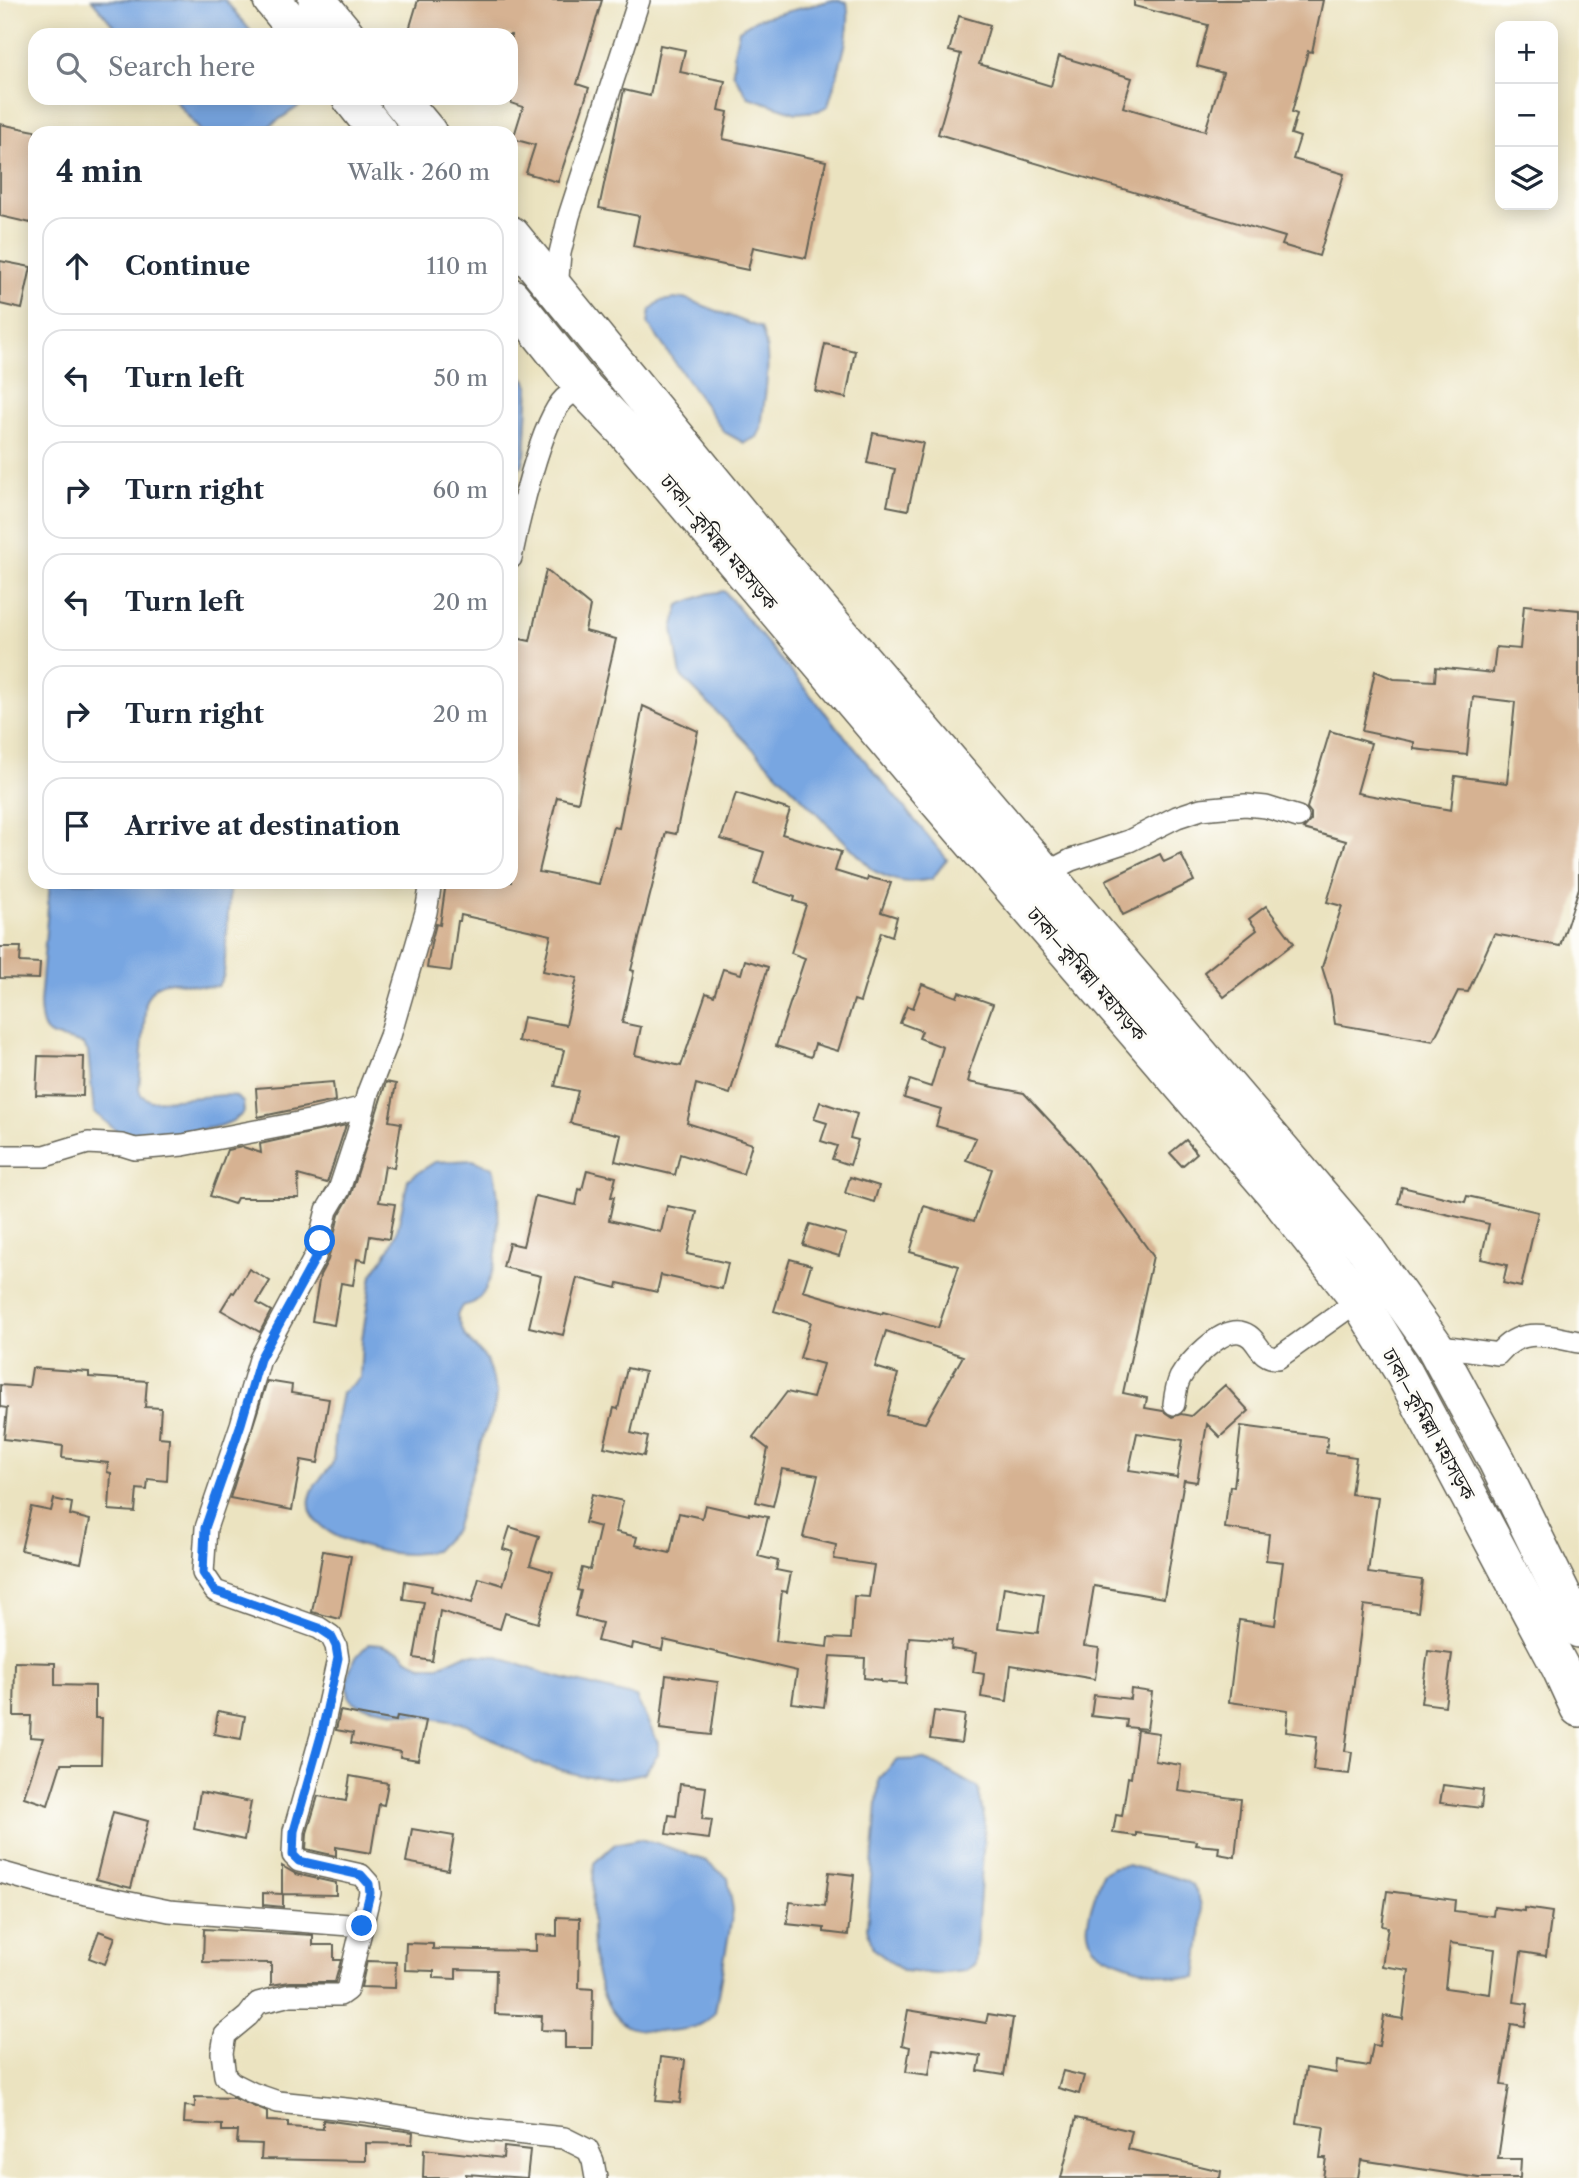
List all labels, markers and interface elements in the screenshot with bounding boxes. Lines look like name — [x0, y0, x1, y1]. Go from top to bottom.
map controls — [1495, 21, 1558, 210]
button: + — [1495, 21, 1558, 84]
search box — [28, 28, 518, 105]
icon: search — [52, 48, 90, 86]
text: Search here — [108, 51, 255, 83]
button: − — [1495, 84, 1558, 147]
button: layers — [1495, 147, 1558, 210]
text: 4 min — [56, 153, 142, 190]
text: Walk · 260 m — [348, 158, 490, 186]
icon: ahead — [58, 247, 96, 285]
text: Continue — [125, 250, 250, 282]
text: 110 m — [427, 252, 488, 280]
icon: left — [58, 359, 96, 397]
text: Turn left — [125, 362, 244, 394]
text: 50 m — [433, 364, 488, 392]
street label: ঢাকা–কুমিল্লা মহাসড়ক — [653, 468, 784, 617]
icon: right — [58, 471, 96, 509]
text: Turn right — [125, 474, 264, 506]
text: 60 m — [432, 476, 488, 504]
icon: left — [58, 583, 96, 621]
text: Turn left — [125, 586, 244, 618]
text: 20 m — [433, 588, 488, 616]
icon: right — [58, 695, 96, 733]
text: Turn right — [125, 698, 264, 730]
text: 20 m — [433, 700, 488, 728]
icon: arrive — [58, 807, 96, 845]
text: Arrive at destination — [125, 810, 400, 842]
street label: ঢাকা–কুমিল্লা মহাসড়ক — [1020, 901, 1153, 1048]
route start — [304, 1225, 335, 1256]
street label: ঢাকা–কুমিল্লা মহাসড়ক — [1375, 1343, 1482, 1506]
route end — [346, 1910, 377, 1941]

